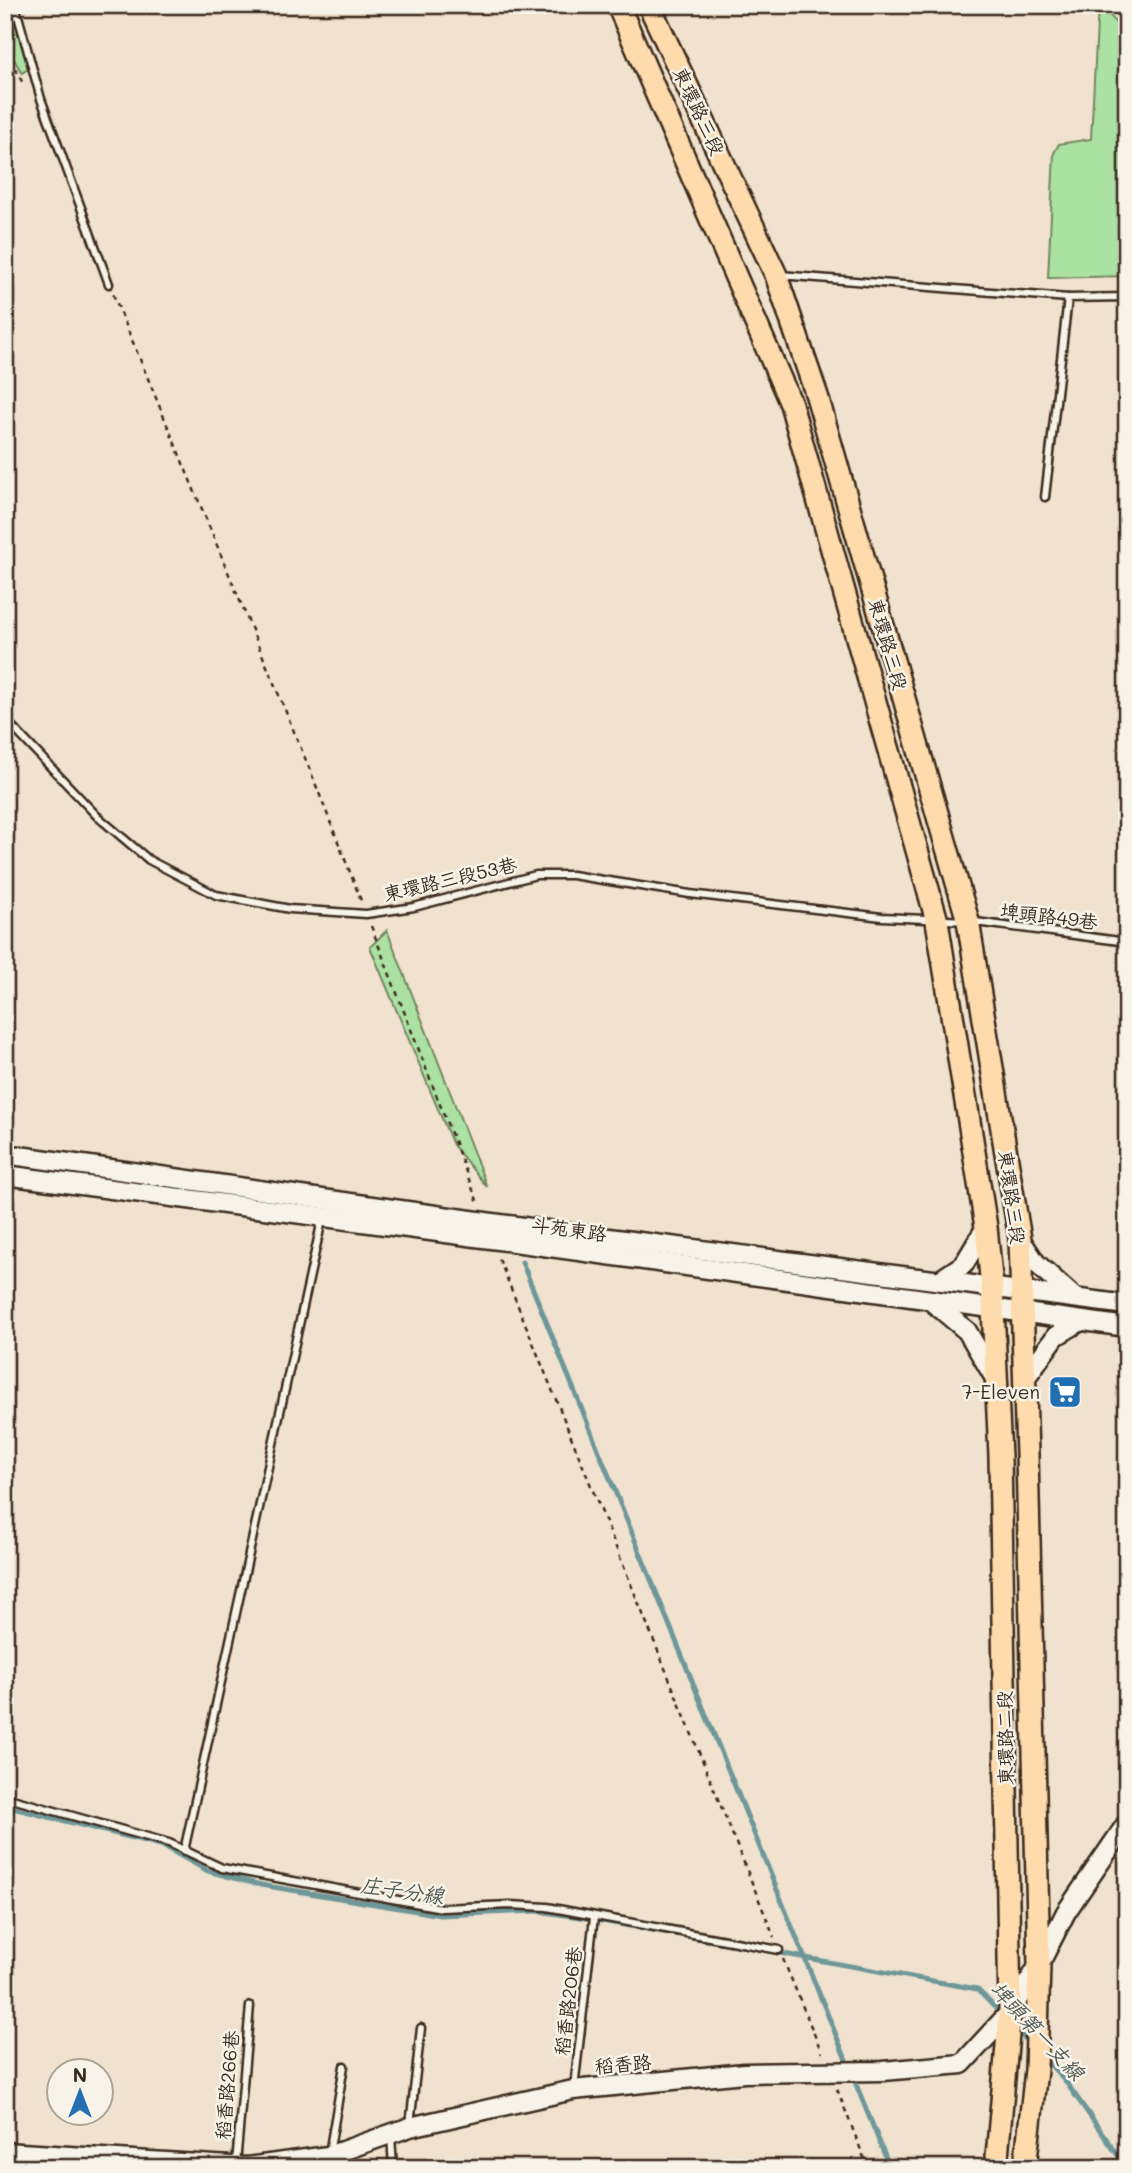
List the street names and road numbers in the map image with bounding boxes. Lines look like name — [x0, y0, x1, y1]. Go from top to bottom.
street label: 東環路三段 — [668, 62, 731, 159]
street label: 東環路三段 — [863, 595, 914, 693]
street label: 東環路三段53巷 — [381, 851, 519, 906]
street label: 埤頭路49巷 — [999, 897, 1099, 934]
street label: 東環路三段 — [994, 1148, 1031, 1246]
street label: 斗苑東路 — [530, 1211, 608, 1246]
street label: 東環路二段 — [991, 1690, 1018, 1786]
street label: 稻香路206巷 — [548, 1945, 587, 2057]
street label: 稻香路266巷 — [209, 2029, 244, 2141]
street label: 稻香路 — [593, 2049, 652, 2078]

